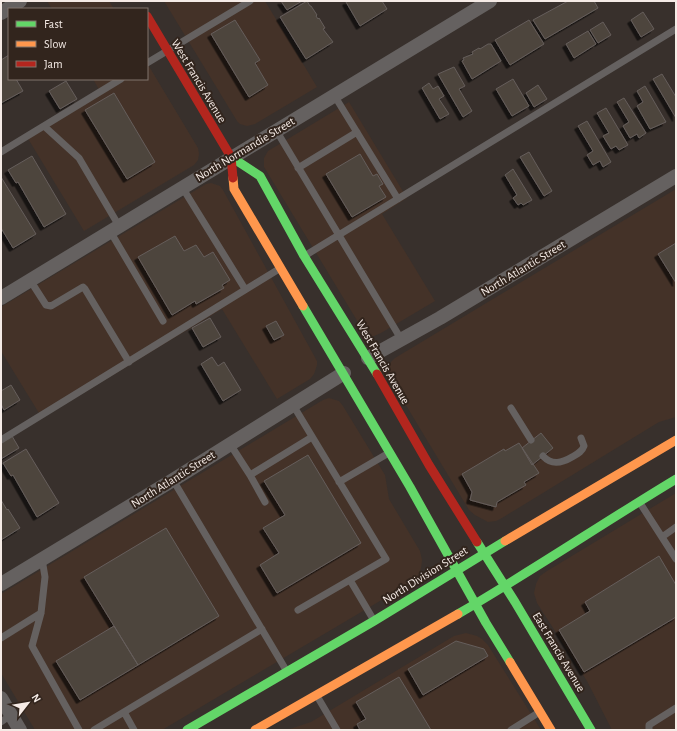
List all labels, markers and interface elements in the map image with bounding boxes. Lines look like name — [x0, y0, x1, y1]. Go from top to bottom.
legend — [8, 8, 148, 80]
text: Fast — [44, 18, 63, 30]
street label: West Francis Avenue — [169, 37, 229, 125]
text: Slow — [44, 38, 66, 50]
text: Jam — [44, 58, 63, 70]
street label: North Normandie Street — [193, 115, 297, 183]
street label: North Atlantic Street — [479, 238, 568, 298]
street label: West Francis Avenue — [354, 318, 412, 406]
street label: North Atlantic Street — [129, 448, 217, 510]
street label: North Division Street — [380, 544, 470, 606]
street label: East Francis Avenue — [531, 610, 587, 694]
north arrow — [8, 683, 48, 723]
text: N — [29, 692, 43, 704]

